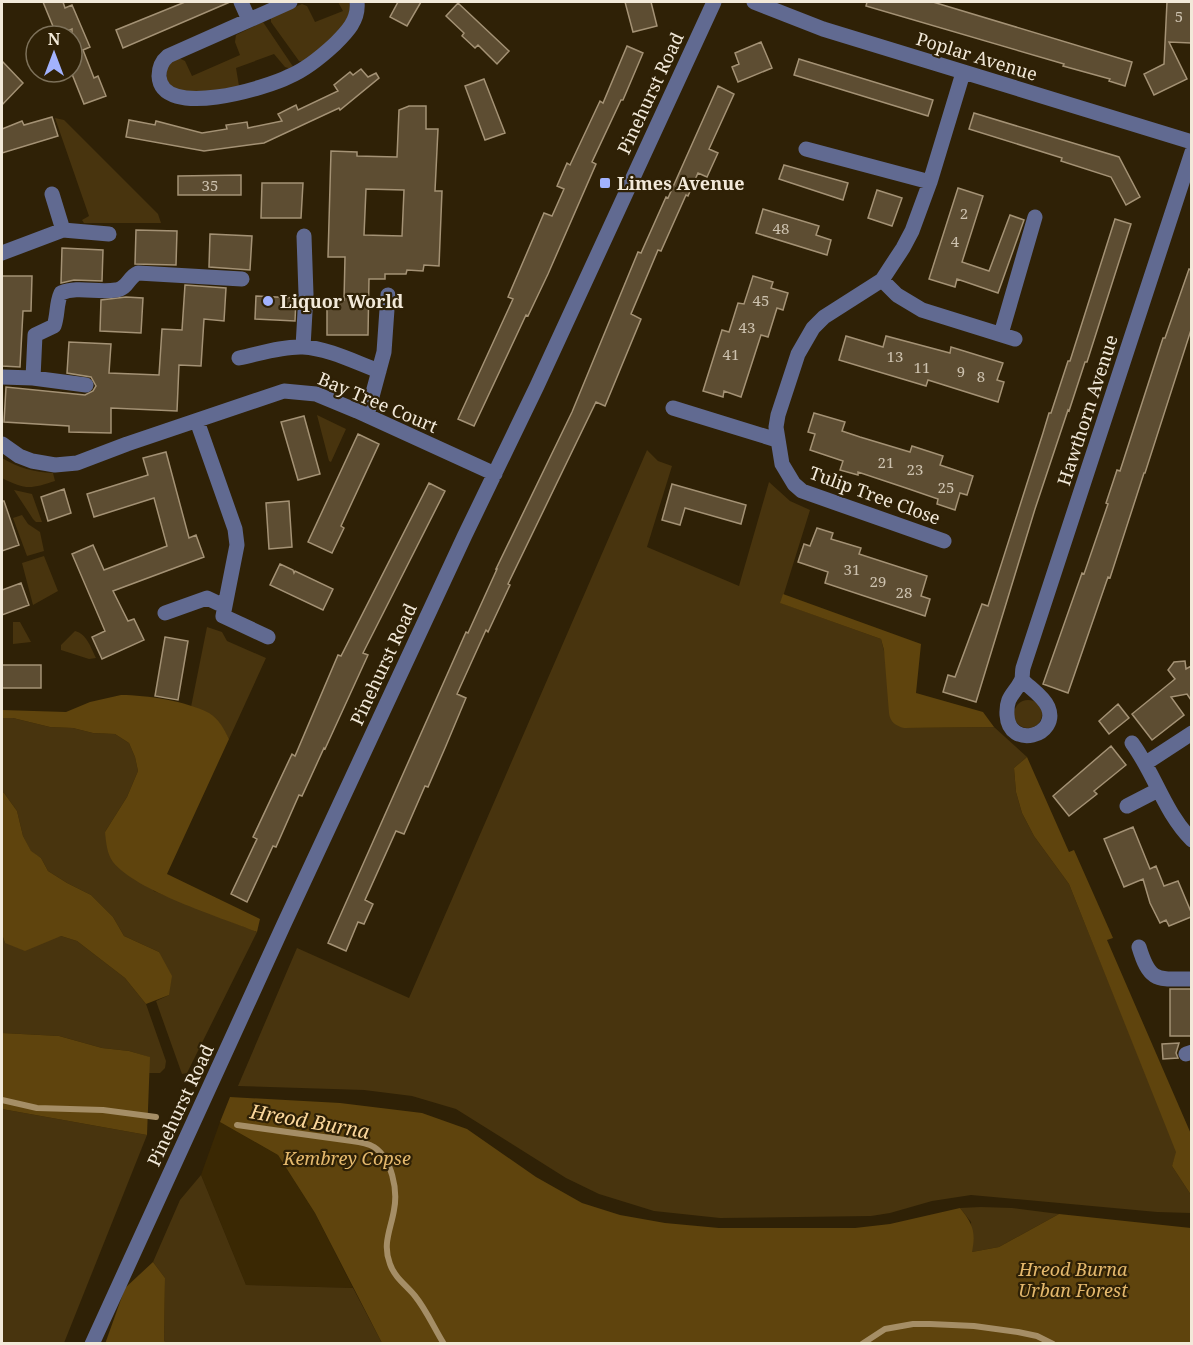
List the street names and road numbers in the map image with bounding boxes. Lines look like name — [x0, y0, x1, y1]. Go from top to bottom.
street label: Poplar Avenue — [913, 26, 1041, 86]
street label: Pinehurst Road — [611, 28, 689, 158]
street label: Hawthorn Avenue — [1051, 332, 1123, 488]
street label: Bay Tree Court — [315, 366, 441, 438]
street label: Tulip Tree Close — [806, 460, 944, 530]
street label: Pinehurst Road — [344, 599, 422, 729]
street label: Pinehurst Road — [141, 1040, 219, 1170]

